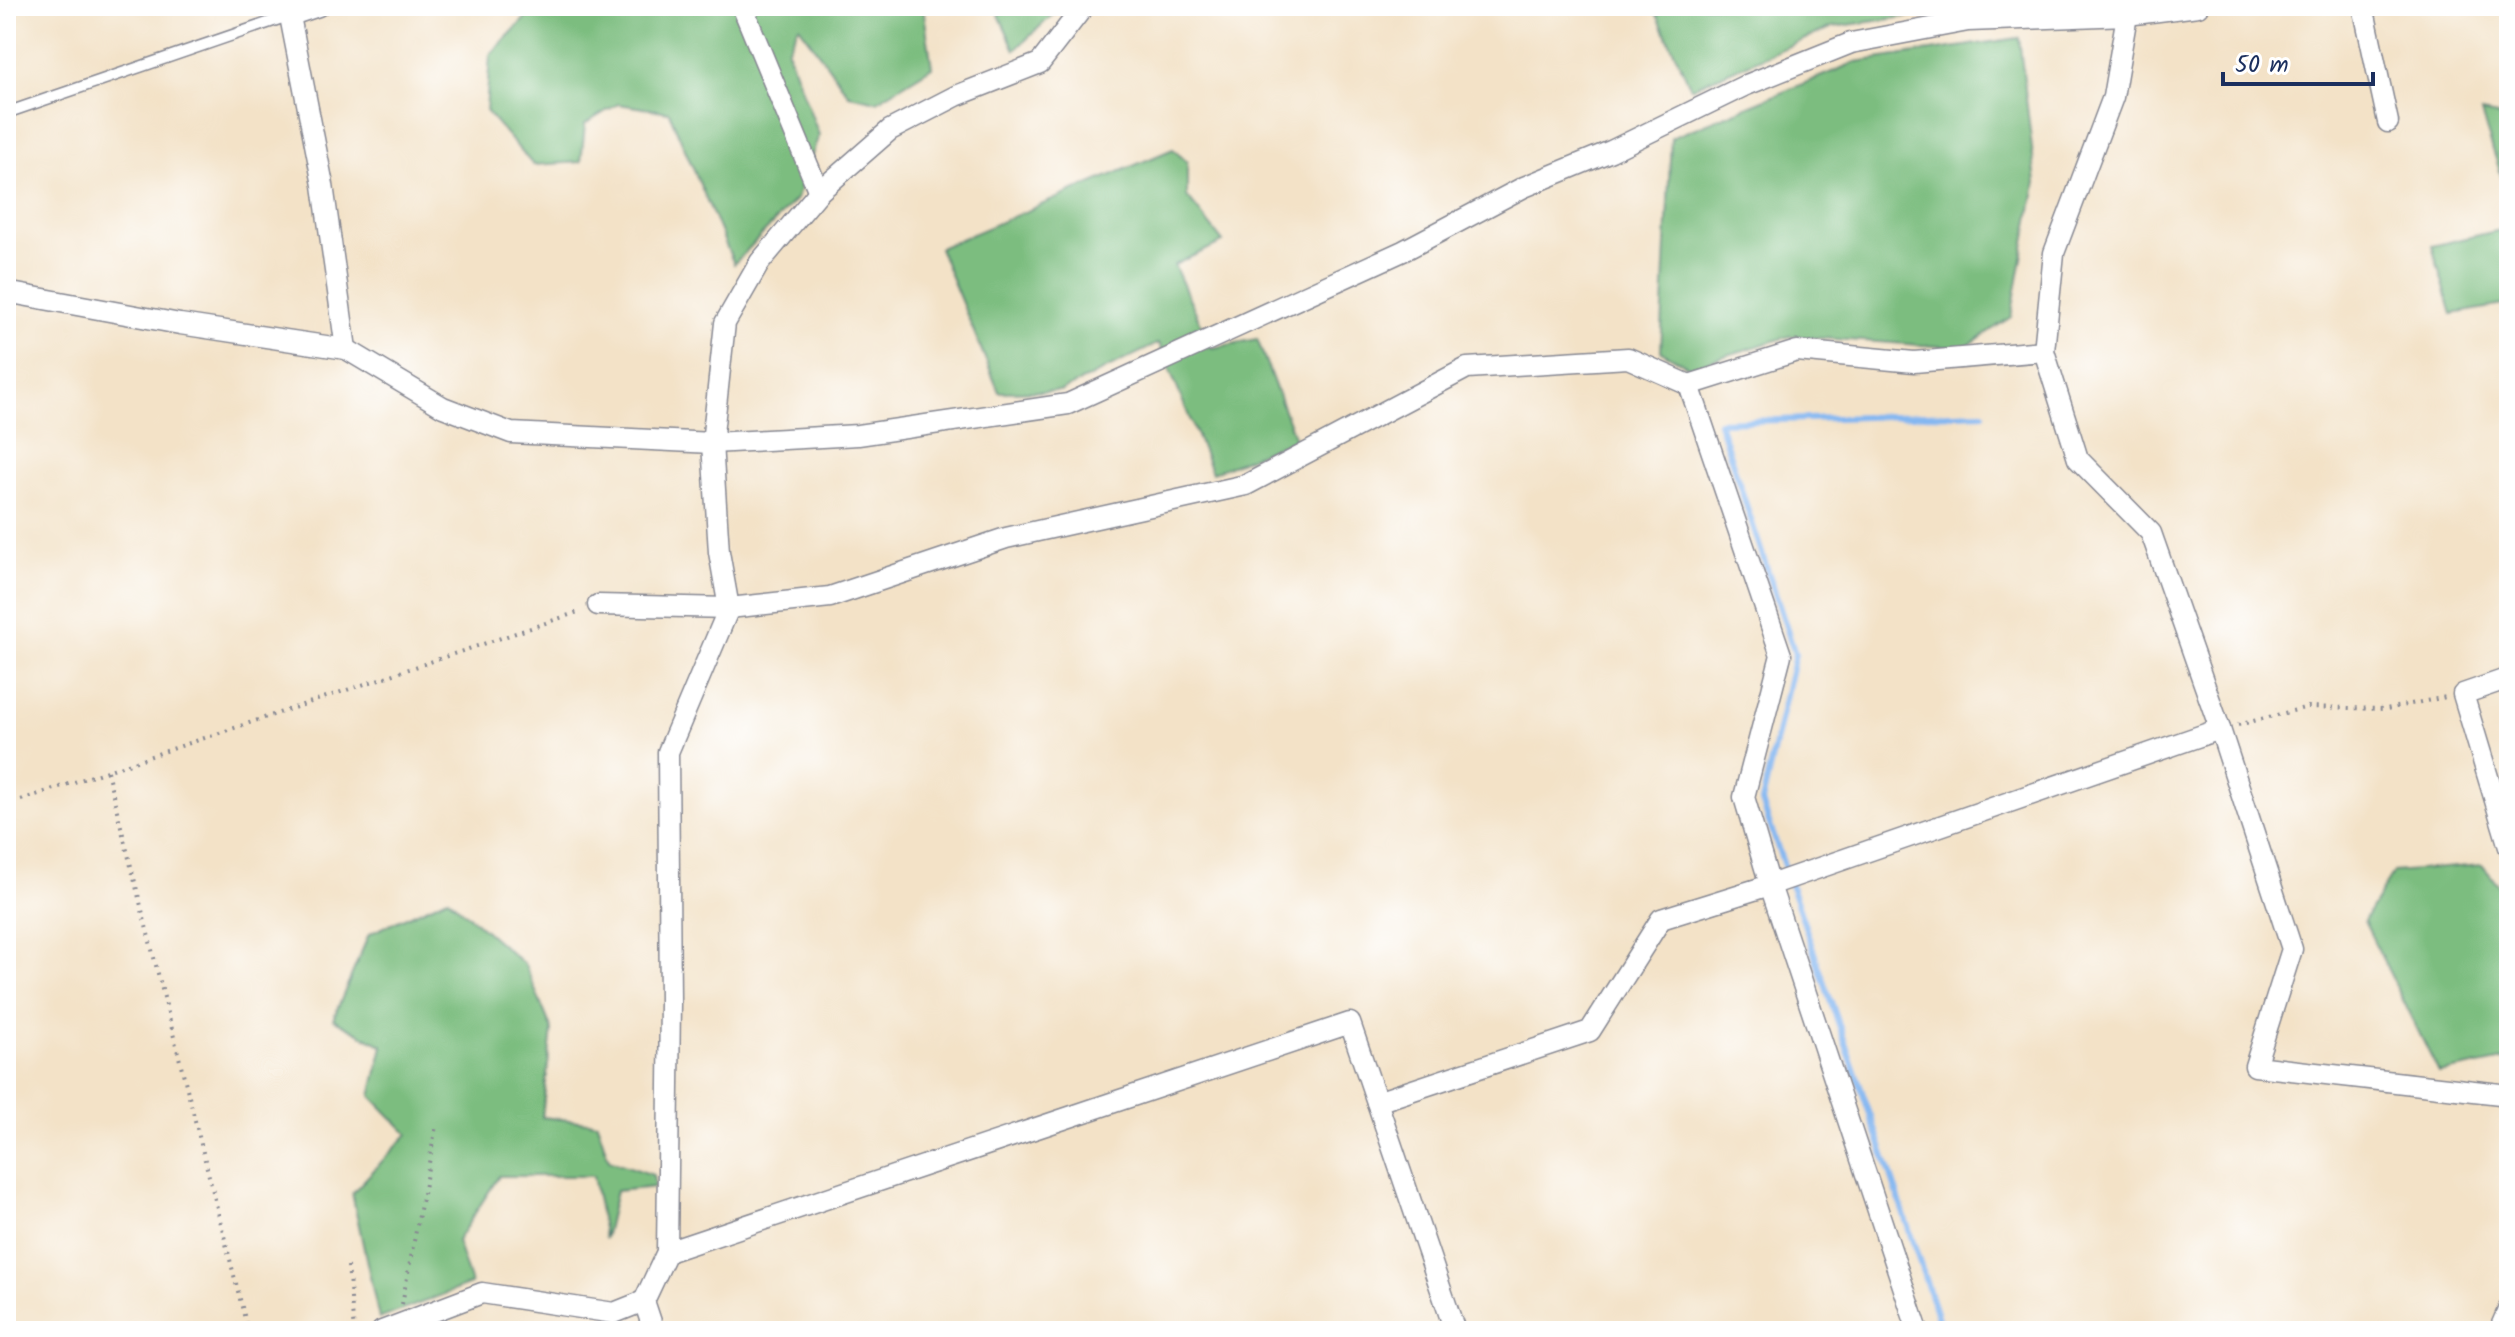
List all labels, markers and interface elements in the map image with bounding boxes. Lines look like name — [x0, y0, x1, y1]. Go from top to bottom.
scale bar — [2223, 36, 2373, 86]
text: 50 m — [2235, 46, 2289, 85]

